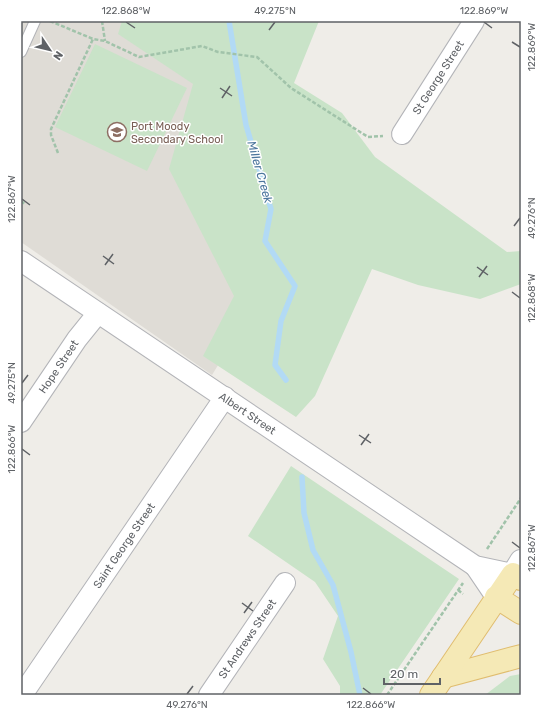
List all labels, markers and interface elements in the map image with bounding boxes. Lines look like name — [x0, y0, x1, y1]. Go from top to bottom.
text: 122.868°W — [101, 5, 151, 17]
text: 49.275°N — [254, 5, 296, 17]
text: 122.869°W — [460, 5, 508, 17]
text: 122.869°W — [526, 23, 538, 71]
north arrow — [30, 30, 70, 70]
street label: St George Street — [410, 38, 467, 117]
text: N — [50, 48, 65, 62]
place label: Port Moody Secondary School — [131, 120, 223, 146]
school or university icon: Port Moody Secondary School — [106, 121, 128, 143]
water label: Miller Creek — [244, 139, 276, 206]
text: 122.867°W — [6, 175, 18, 223]
text: 49.276°N — [526, 197, 538, 239]
text: 122.868°W — [526, 273, 538, 323]
street label: Hope Street — [36, 337, 82, 396]
text: 49.275°N — [6, 362, 18, 404]
street label: Albert Street — [216, 390, 279, 438]
text: 122.866°W — [6, 425, 18, 473]
street label: Saint George Street — [91, 500, 158, 591]
text: 122.867°W — [526, 524, 538, 572]
street label: St Andrews Street — [216, 596, 280, 681]
scale bar — [384, 660, 440, 686]
text: 20 m — [390, 667, 418, 681]
text: 49.276°N — [166, 699, 208, 711]
text: 122.866°W — [347, 699, 395, 711]

